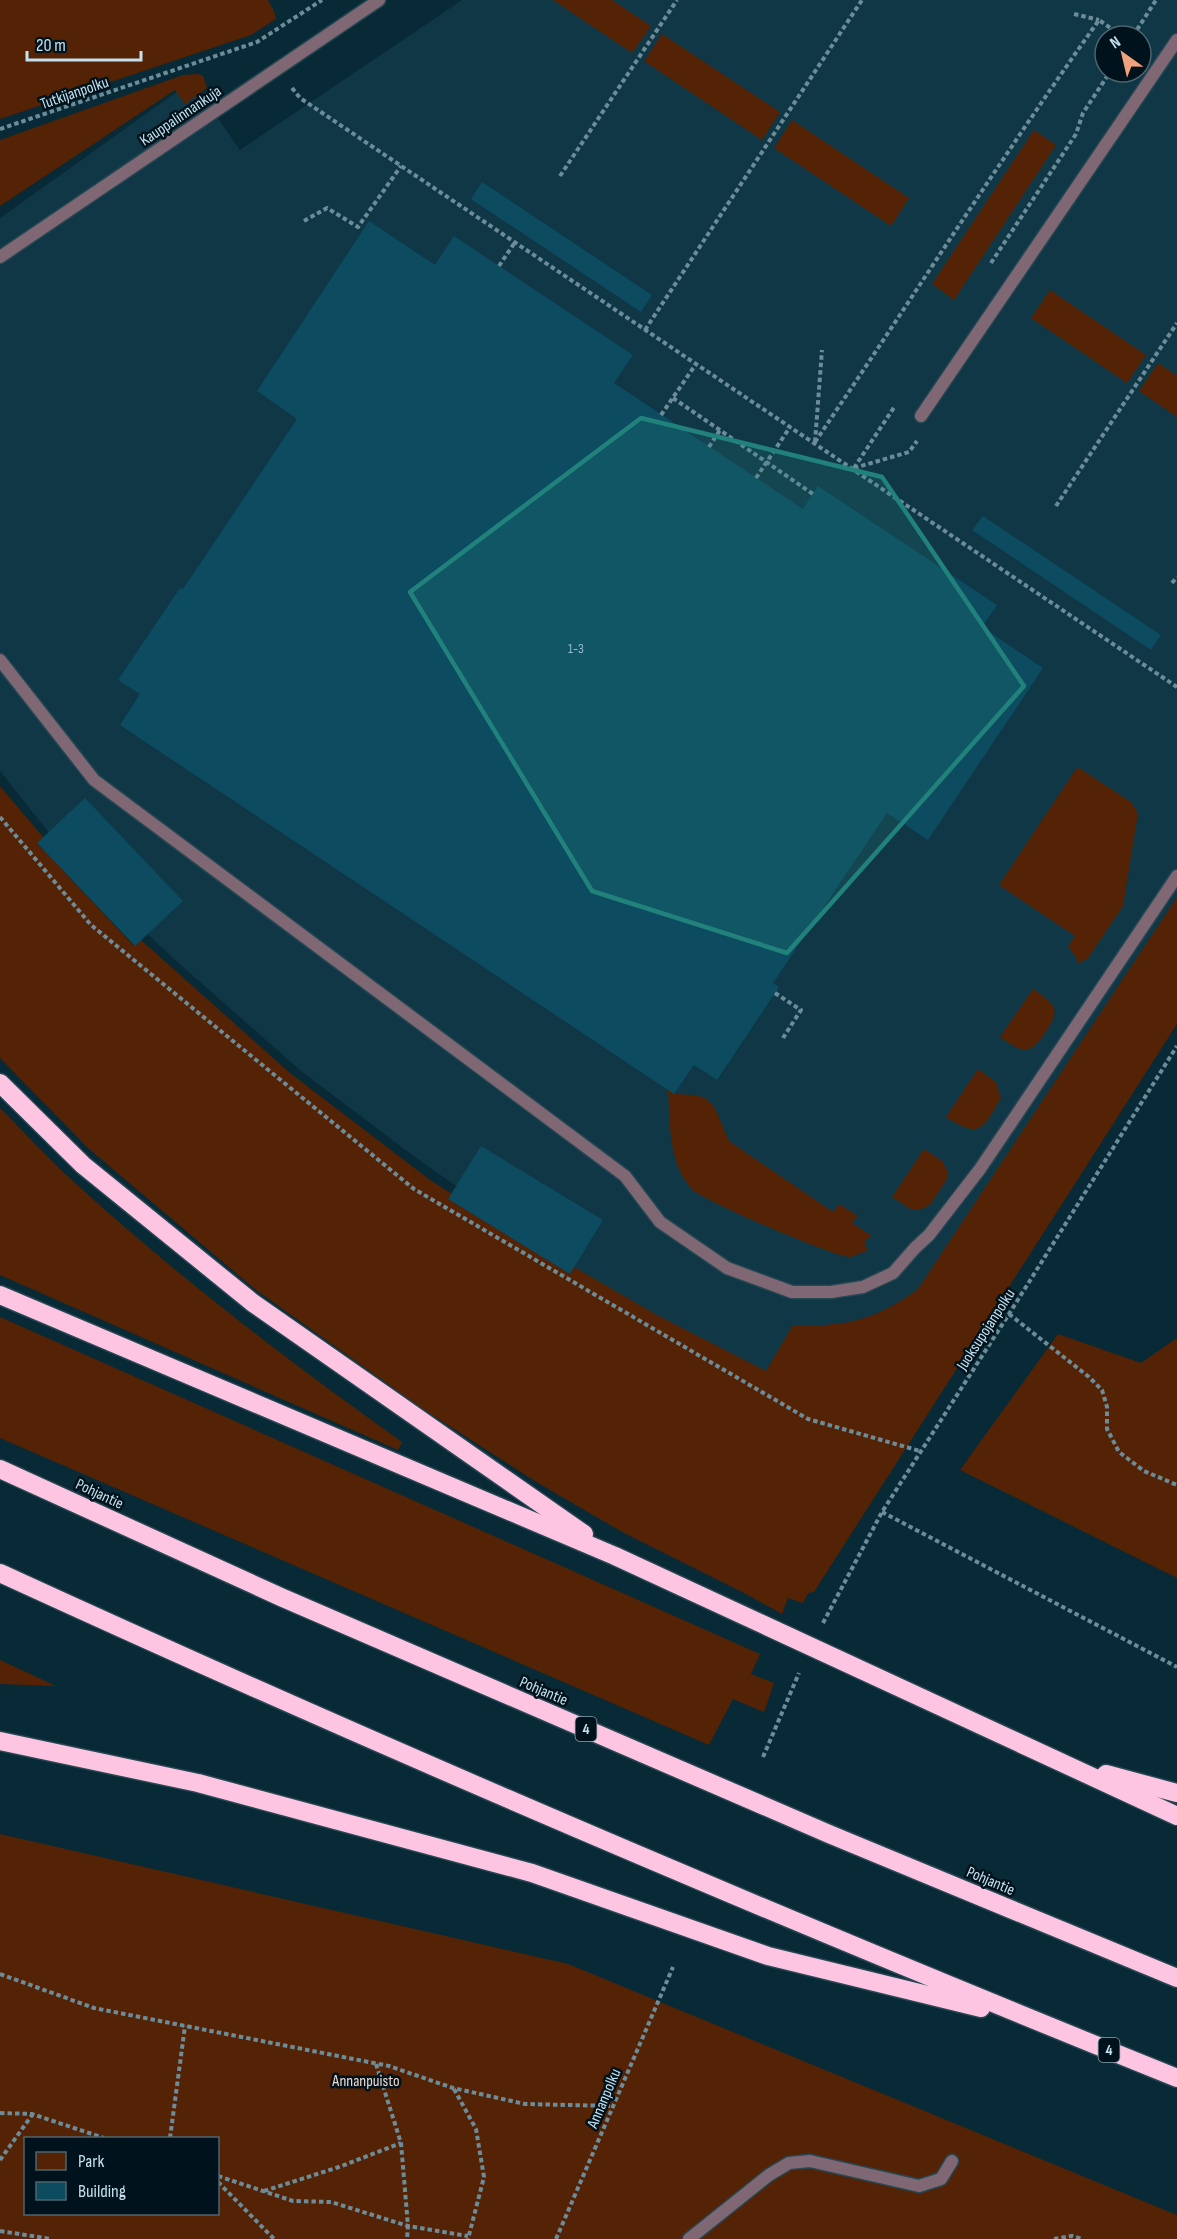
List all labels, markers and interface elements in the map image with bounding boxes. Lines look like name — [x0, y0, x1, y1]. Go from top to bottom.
scale bar — [27, 24, 141, 62]
north arrow — [1093, 24, 1153, 84]
text: N — [1107, 33, 1124, 53]
text: 20 m — [36, 35, 66, 56]
street label: Tutkijanpolku — [38, 73, 111, 114]
street label: Kauppalinnankuja — [136, 82, 225, 150]
house number: 1-3 — [568, 640, 584, 657]
street label: Juoksupojanpolku — [952, 1286, 1020, 1375]
street label: Pohjantie — [72, 1475, 126, 1514]
street label: Pohjantie — [516, 1673, 570, 1710]
road number: 4 — [576, 1717, 596, 1741]
street label: Pohjantie — [963, 1863, 1017, 1900]
road number: 4 — [1098, 2038, 1120, 2062]
street label: Annanpolku — [583, 2066, 625, 2132]
park label: Annanpuisto — [331, 2072, 400, 2091]
legend — [24, 2137, 219, 2215]
text: Park — [78, 2151, 104, 2172]
text: Building — [78, 2181, 126, 2202]

